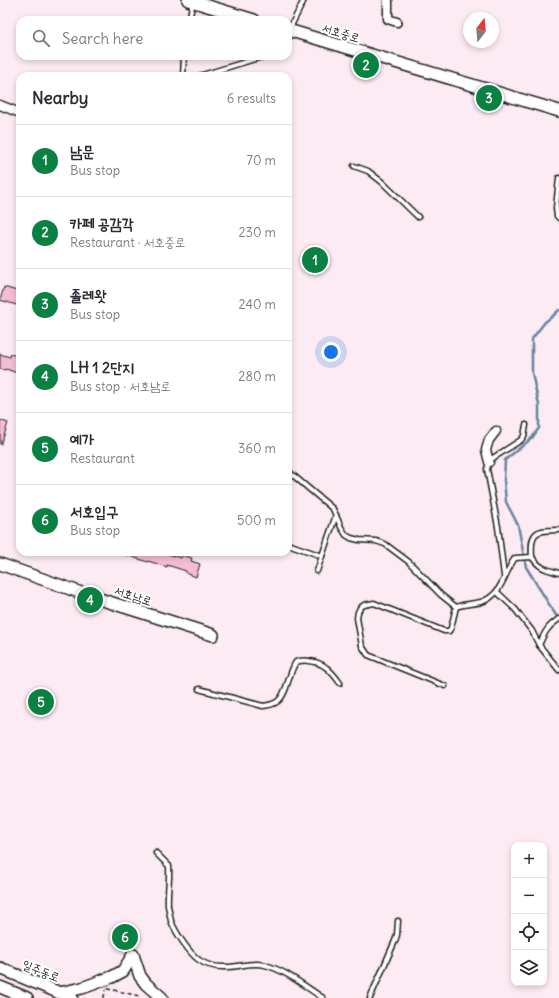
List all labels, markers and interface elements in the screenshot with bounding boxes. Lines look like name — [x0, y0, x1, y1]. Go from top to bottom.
north arrow — [463, 12, 499, 48]
search box — [16, 16, 292, 60]
street label: 서호중로 — [320, 20, 362, 45]
icon: search — [30, 27, 52, 49]
text: Search here — [62, 29, 143, 48]
pin: 2 — [353, 50, 379, 80]
pin: 3 — [476, 83, 502, 113]
text: Nearby — [32, 87, 88, 109]
text: 6 results — [227, 90, 276, 107]
text: 남문 — [70, 142, 94, 161]
text: 1 — [42, 152, 48, 169]
text: 70 m — [247, 152, 276, 169]
text: Bus stop — [70, 162, 120, 179]
text: 카페 공감각 — [70, 214, 134, 233]
text: 2 — [41, 224, 49, 241]
text: 230 m — [238, 224, 276, 241]
text: Restaurant · 서호중로 — [70, 234, 186, 251]
pin: 1 — [302, 245, 328, 275]
text: 졸레왓 — [70, 286, 106, 305]
text: 3 — [41, 296, 49, 313]
text: 240 m — [239, 296, 276, 313]
text: Bus stop — [70, 306, 120, 323]
your location — [321, 342, 341, 362]
text: LH 1 2단지 — [70, 358, 134, 377]
text: 4 — [41, 368, 49, 385]
text: 280 m — [238, 368, 276, 385]
text: Bus stop · 서호남로 — [70, 378, 171, 395]
text: 예가 — [70, 430, 94, 449]
text: 5 — [41, 440, 49, 457]
text: 360 m — [238, 440, 276, 457]
text: Restaurant — [70, 450, 135, 467]
text: 서호입구 — [70, 502, 118, 521]
text: 6 — [41, 512, 49, 529]
text: 500 m — [237, 512, 276, 529]
text: Bus stop — [70, 522, 120, 539]
street label: 서호남로 — [112, 582, 154, 609]
pin: 4 — [77, 585, 103, 615]
pin: 5 — [28, 687, 54, 717]
map controls — [511, 842, 547, 986]
button: + — [511, 842, 547, 878]
button: − — [511, 878, 547, 914]
button: locate — [511, 914, 547, 950]
pin: 6 — [112, 922, 138, 952]
button: layers — [511, 950, 547, 986]
street label: 일주동로 — [20, 956, 62, 985]

